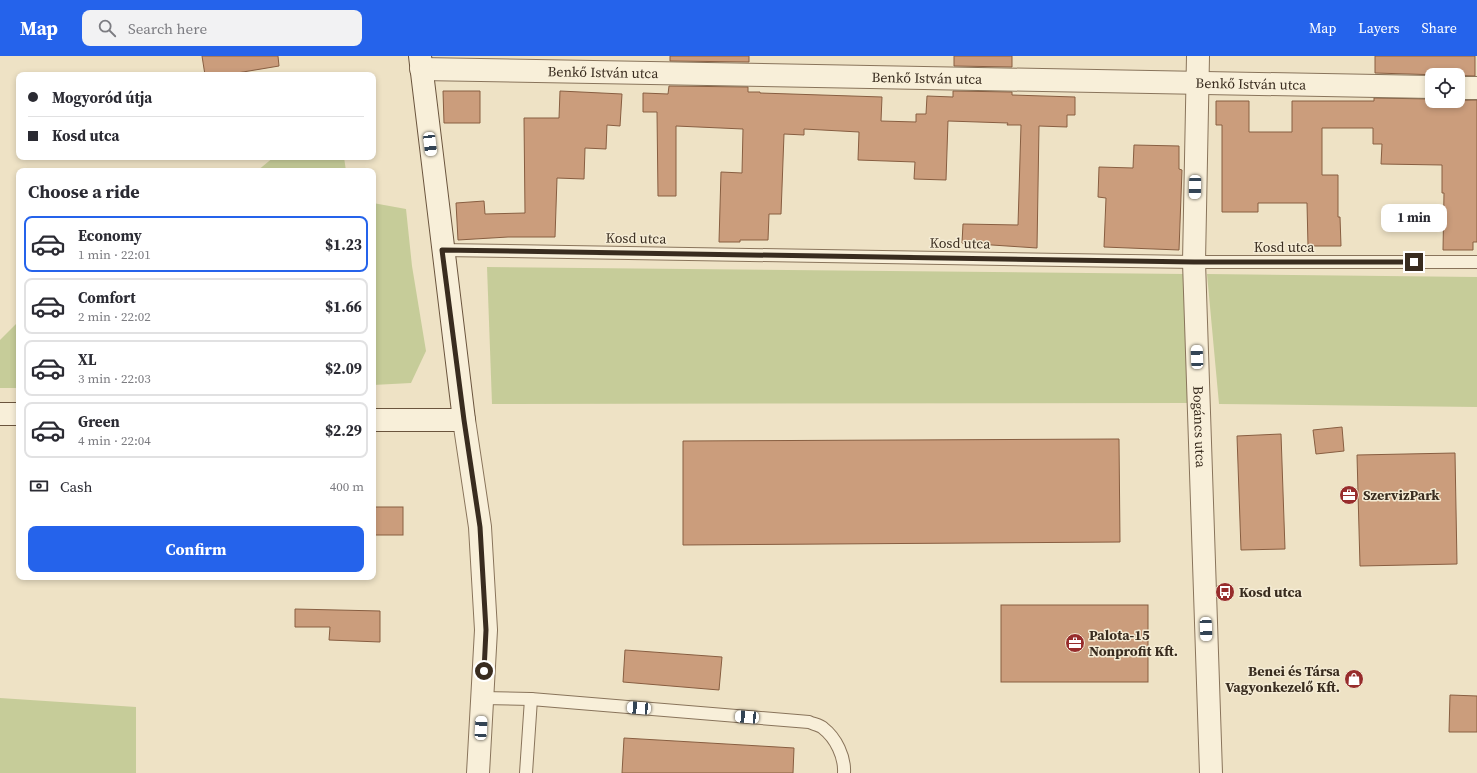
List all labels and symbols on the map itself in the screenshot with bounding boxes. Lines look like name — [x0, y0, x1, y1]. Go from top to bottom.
street label: Benkő István utca — [547, 61, 659, 83]
street label: Benkő István utca — [871, 67, 983, 89]
street label: Benkő István utca — [1195, 73, 1307, 95]
car — [423, 131, 437, 157]
car — [1189, 175, 1201, 199]
callout: 1 min — [1381, 204, 1447, 232]
street label: Kosd utca — [605, 227, 667, 249]
street label: Kosd utca — [929, 232, 991, 254]
street label: Kosd utca — [1254, 237, 1315, 257]
route end — [1405, 253, 1423, 271]
car — [1191, 345, 1203, 369]
street label: Bogáncs utca — [1188, 386, 1211, 469]
office icon: SzervizPark — [1338, 484, 1360, 506]
place label: SzervizPark — [1363, 485, 1440, 505]
bus stop icon: Kosd utca — [1214, 581, 1236, 603]
place label: Kosd utca — [1239, 582, 1303, 602]
car — [1200, 617, 1212, 641]
place label: Palota-15 Nonprofit Kft. — [1089, 625, 1178, 661]
office icon: Palota-15 Nonprofit Kft. — [1064, 632, 1086, 654]
place label: Benei és Társa Vagyonkezelő Kft. — [1225, 661, 1341, 697]
route start — [475, 662, 493, 680]
shop icon: Benei és Társa Vagyonkezelő Kft. — [1343, 668, 1365, 690]
car — [627, 701, 651, 715]
car — [735, 710, 759, 724]
car — [474, 716, 488, 740]

